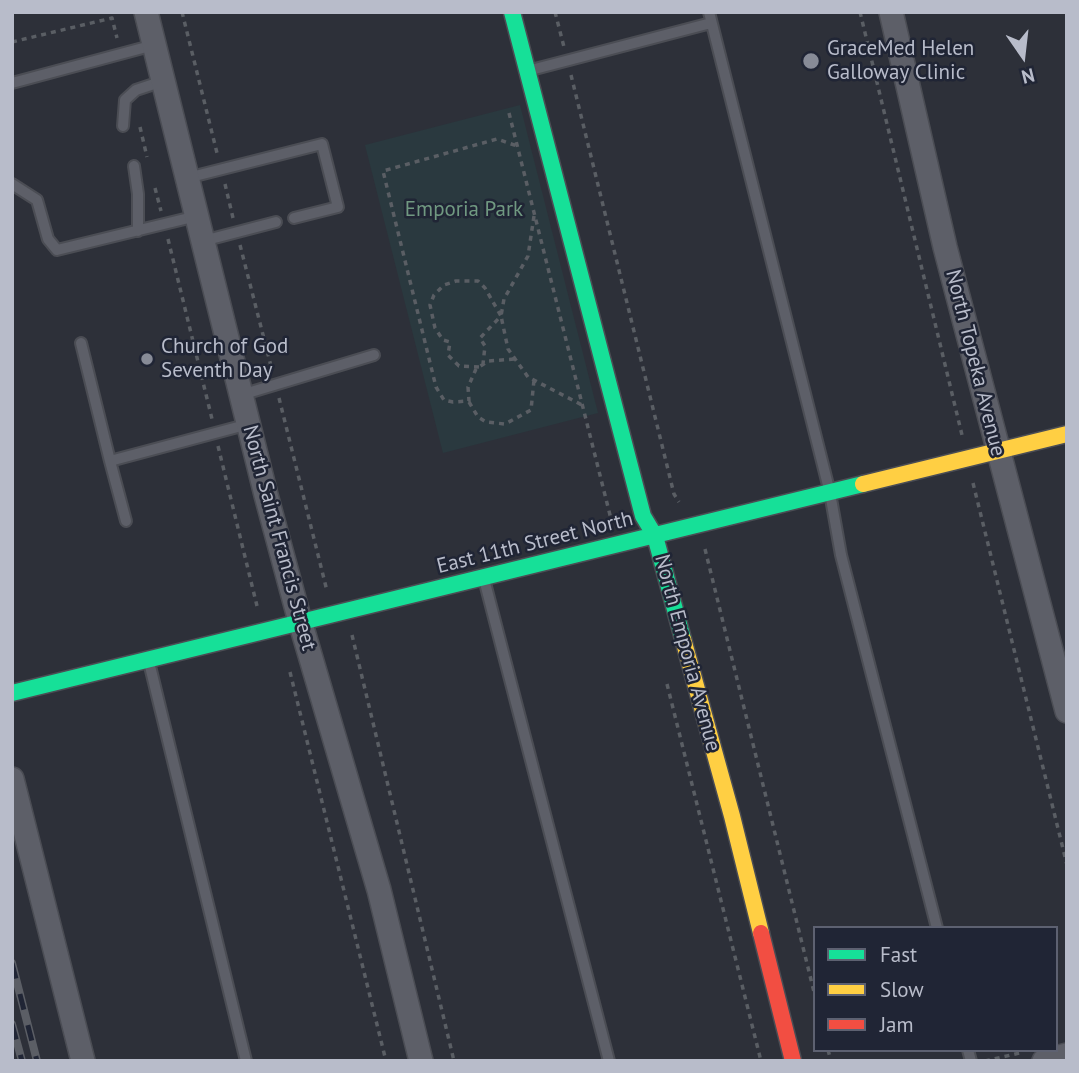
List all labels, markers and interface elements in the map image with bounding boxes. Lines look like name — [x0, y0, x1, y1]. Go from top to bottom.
north arrow — [988, 21, 1058, 91]
place label: GraceMed Helen Galloway Clinic — [827, 36, 974, 86]
marker: GraceMed Helen Galloway Clinic — [801, 51, 821, 71]
text: N — [1019, 63, 1037, 90]
park label: Emporia Park — [405, 197, 523, 223]
street label: North Topeka Avenue — [940, 267, 1010, 459]
place label: Church of God Seventh Day — [161, 334, 288, 384]
marker: Church of God Seventh Day — [139, 351, 155, 367]
street label: North Saint Francis Street — [237, 423, 321, 653]
street label: East 11th Street North — [434, 506, 636, 580]
street label: North Emporia Avenue — [649, 552, 725, 754]
legend — [813, 926, 1058, 1052]
text: Fast — [880, 941, 917, 968]
text: Slow — [880, 976, 924, 1003]
text: Jam — [880, 1011, 914, 1038]

